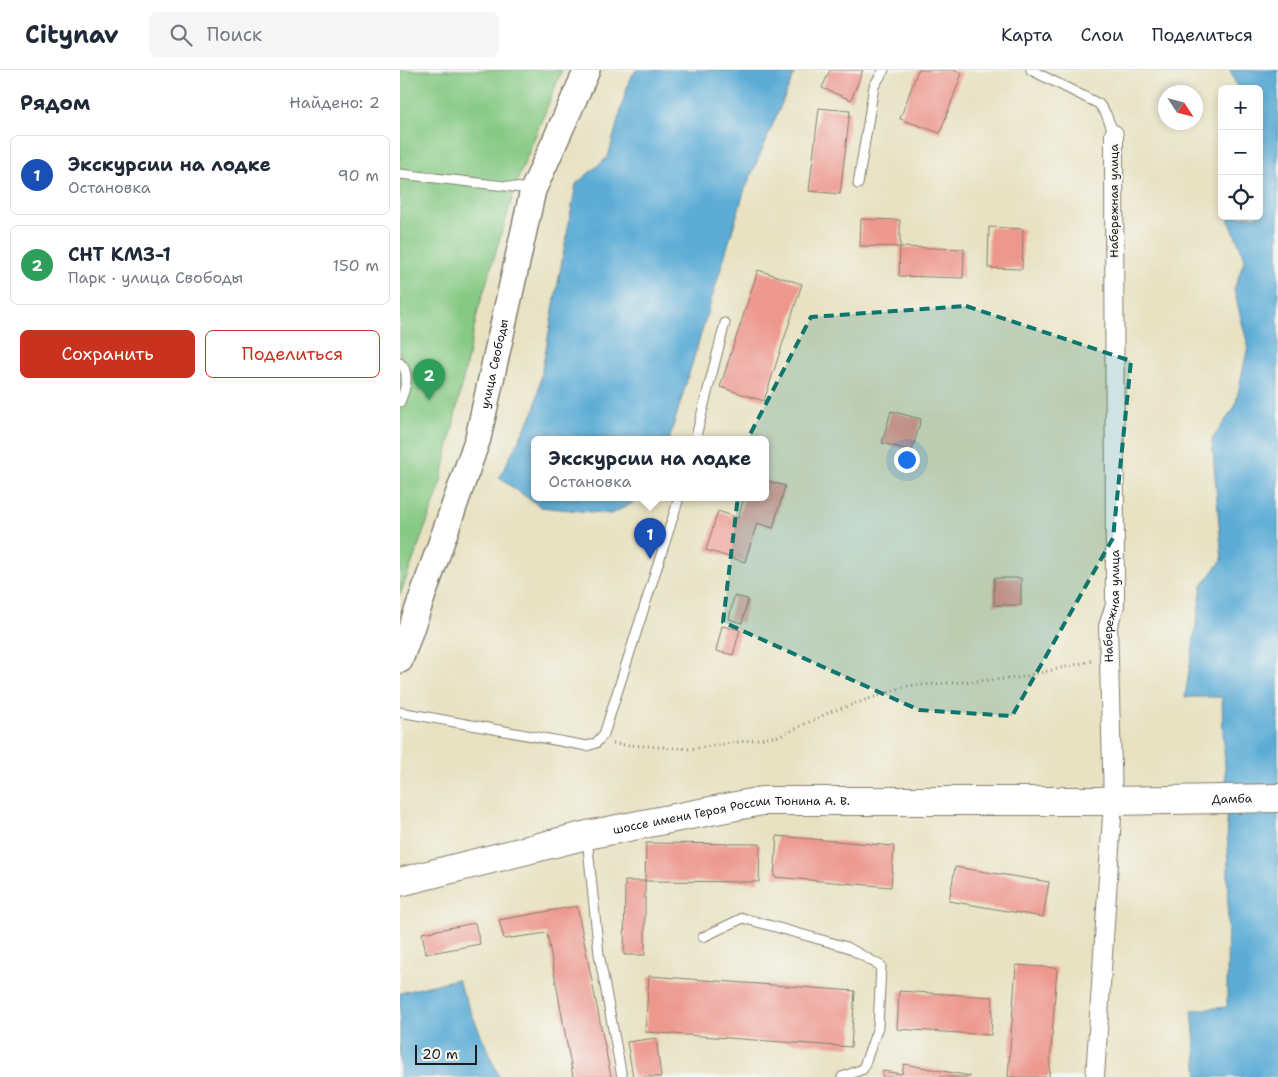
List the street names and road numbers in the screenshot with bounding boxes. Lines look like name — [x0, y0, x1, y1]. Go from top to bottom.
street label: Набережная улица — [1106, 144, 1122, 258]
street label: улица Свободы — [477, 318, 512, 410]
street label: Набережная улица — [1100, 549, 1123, 663]
street label: Дамба — [1212, 790, 1253, 807]
street label: шоссе имени Героя России Тюнина А. В. — [611, 793, 850, 838]

